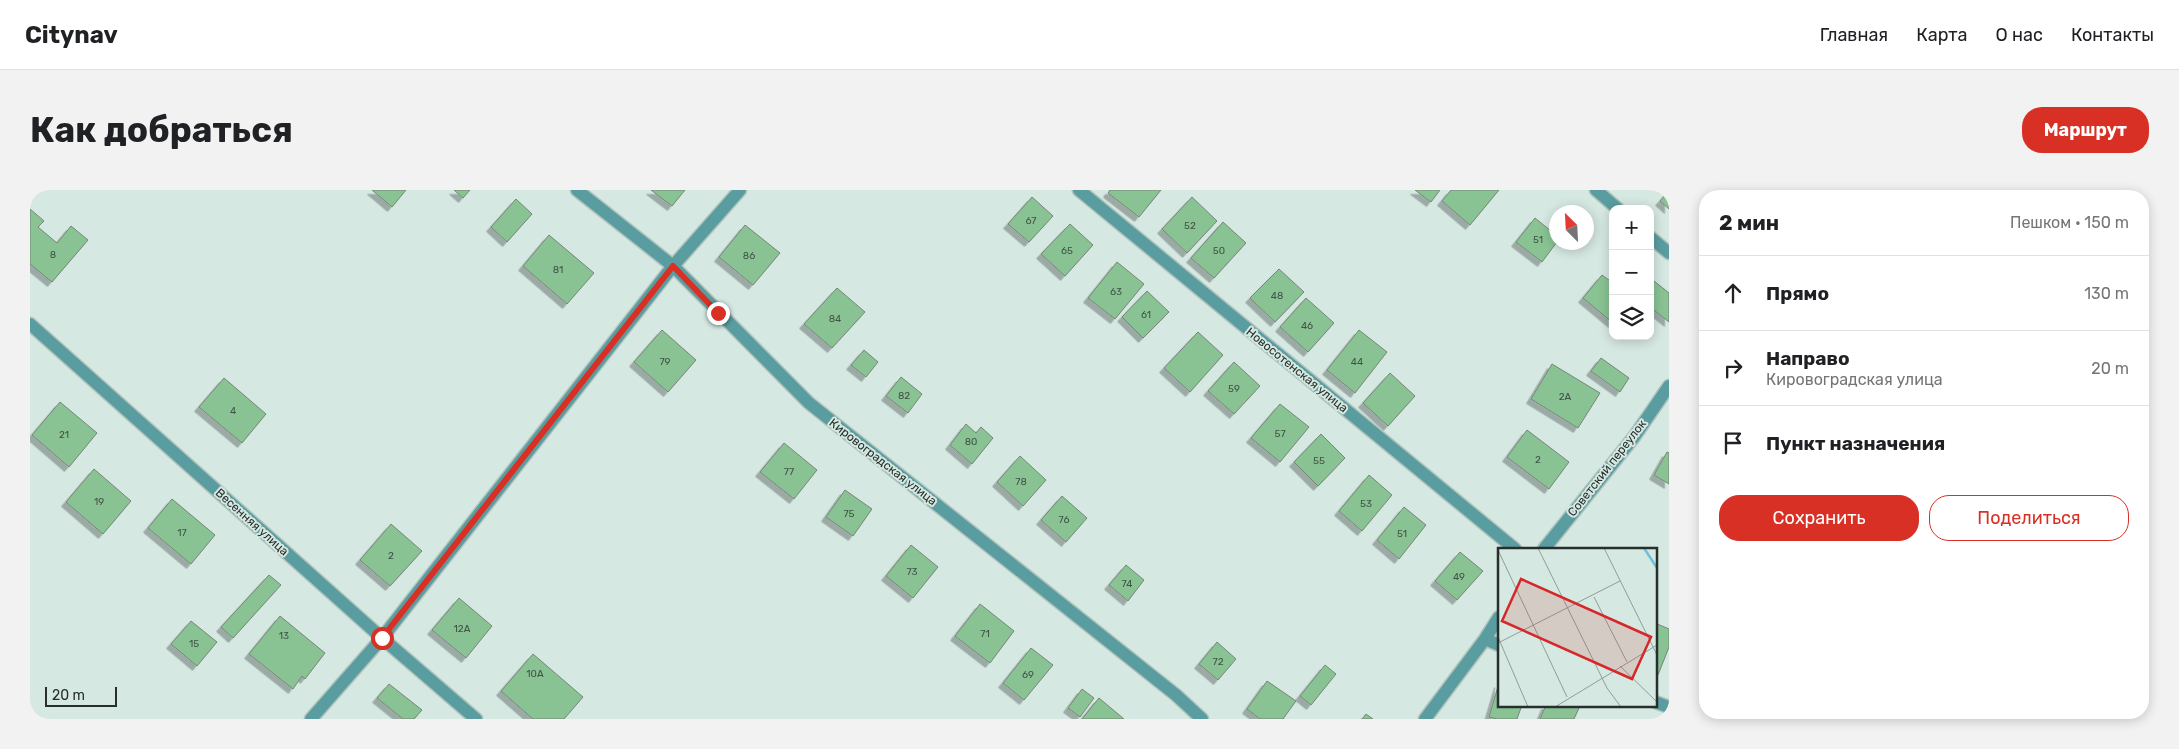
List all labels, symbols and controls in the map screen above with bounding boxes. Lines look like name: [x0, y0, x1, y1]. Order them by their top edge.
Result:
text: Citynav: [25, 21, 118, 49]
text: Главная: [1820, 24, 1888, 46]
text: Карта: [1916, 24, 1968, 46]
text: О нас: [1996, 24, 2043, 46]
text: Контакты: [2071, 24, 2154, 46]
button: Маршрут: [2022, 107, 2149, 153]
text: Как добраться: [30, 109, 293, 151]
north arrow: [1549, 205, 1594, 250]
map controls: [1609, 205, 1654, 340]
button: +: [1609, 205, 1654, 250]
text: 2 мин: [1719, 210, 1779, 235]
text: Пешком · 150 m: [2010, 213, 2129, 232]
house number: 67: [1026, 215, 1036, 227]
house number: 52: [1184, 220, 1196, 232]
house number: 51: [1533, 234, 1543, 246]
house number: 65: [1061, 245, 1073, 257]
house number: 50: [1213, 245, 1225, 257]
house number: 8: [50, 249, 56, 261]
house number: 86: [743, 250, 755, 262]
button: −: [1609, 250, 1654, 295]
house number: 81: [553, 264, 563, 276]
icon: ahead: [1719, 279, 1747, 307]
text: Прямо: [1766, 282, 1829, 305]
text: 130 m: [2084, 284, 2129, 303]
house number: 63: [1110, 286, 1122, 298]
house number: 48: [1271, 290, 1283, 302]
button: layers: [1609, 295, 1654, 340]
route end: [707, 302, 730, 325]
house number: 61: [1141, 309, 1151, 321]
house number: 84: [829, 313, 841, 325]
house number: 46: [1301, 320, 1313, 332]
street label: Новосотенская улица: [1243, 325, 1351, 415]
text: Направо: [1766, 347, 1850, 370]
icon: right: [1719, 354, 1747, 382]
house number: 79: [659, 356, 671, 368]
house number: 44: [1351, 356, 1363, 368]
text: 20 m: [2091, 359, 2129, 378]
text: Кировоградская улица: [1766, 370, 1943, 389]
house number: 59: [1228, 383, 1240, 395]
house number: 82: [898, 390, 910, 402]
house number: 2А: [1559, 391, 1572, 403]
house number: 4: [230, 405, 236, 417]
street label: Кировоградская улица: [826, 416, 940, 508]
street label: Советский переулок: [1565, 416, 1650, 519]
house number: 57: [1274, 428, 1286, 440]
house number: 21: [59, 429, 69, 441]
icon: arrive: [1719, 429, 1747, 457]
text: Пункт назначения: [1766, 432, 1945, 455]
house number: 80: [965, 436, 977, 448]
house number: 2: [1535, 454, 1541, 466]
house number: 55: [1313, 455, 1325, 467]
house number: 77: [784, 466, 794, 478]
house number: 78: [1015, 476, 1027, 488]
street label: Весенняя улица: [213, 486, 291, 558]
button: Сохранить: [1719, 495, 1919, 541]
button: Поделиться: [1929, 495, 2129, 541]
house number: 19: [94, 496, 104, 508]
house number: 53: [1360, 498, 1372, 510]
house number: 75: [843, 508, 855, 520]
house number: 76: [1059, 514, 1069, 526]
house number: 17: [177, 527, 187, 539]
house number: 51: [1397, 528, 1407, 540]
inset map: [1498, 548, 1656, 706]
house number: 2: [388, 550, 394, 562]
house number: 73: [906, 566, 918, 578]
house number: 49: [1453, 571, 1465, 583]
house number: 74: [1122, 578, 1133, 590]
house number: 12А: [454, 623, 471, 635]
route start: [371, 627, 394, 650]
house number: 71: [980, 628, 990, 640]
house number: 13: [279, 630, 289, 642]
house number: 15: [189, 638, 199, 650]
house number: 72: [1213, 656, 1224, 668]
house number: 10А: [526, 668, 544, 680]
house number: 69: [1022, 669, 1034, 681]
scale bar: [45, 684, 118, 707]
text: 20 m: [52, 687, 85, 704]

